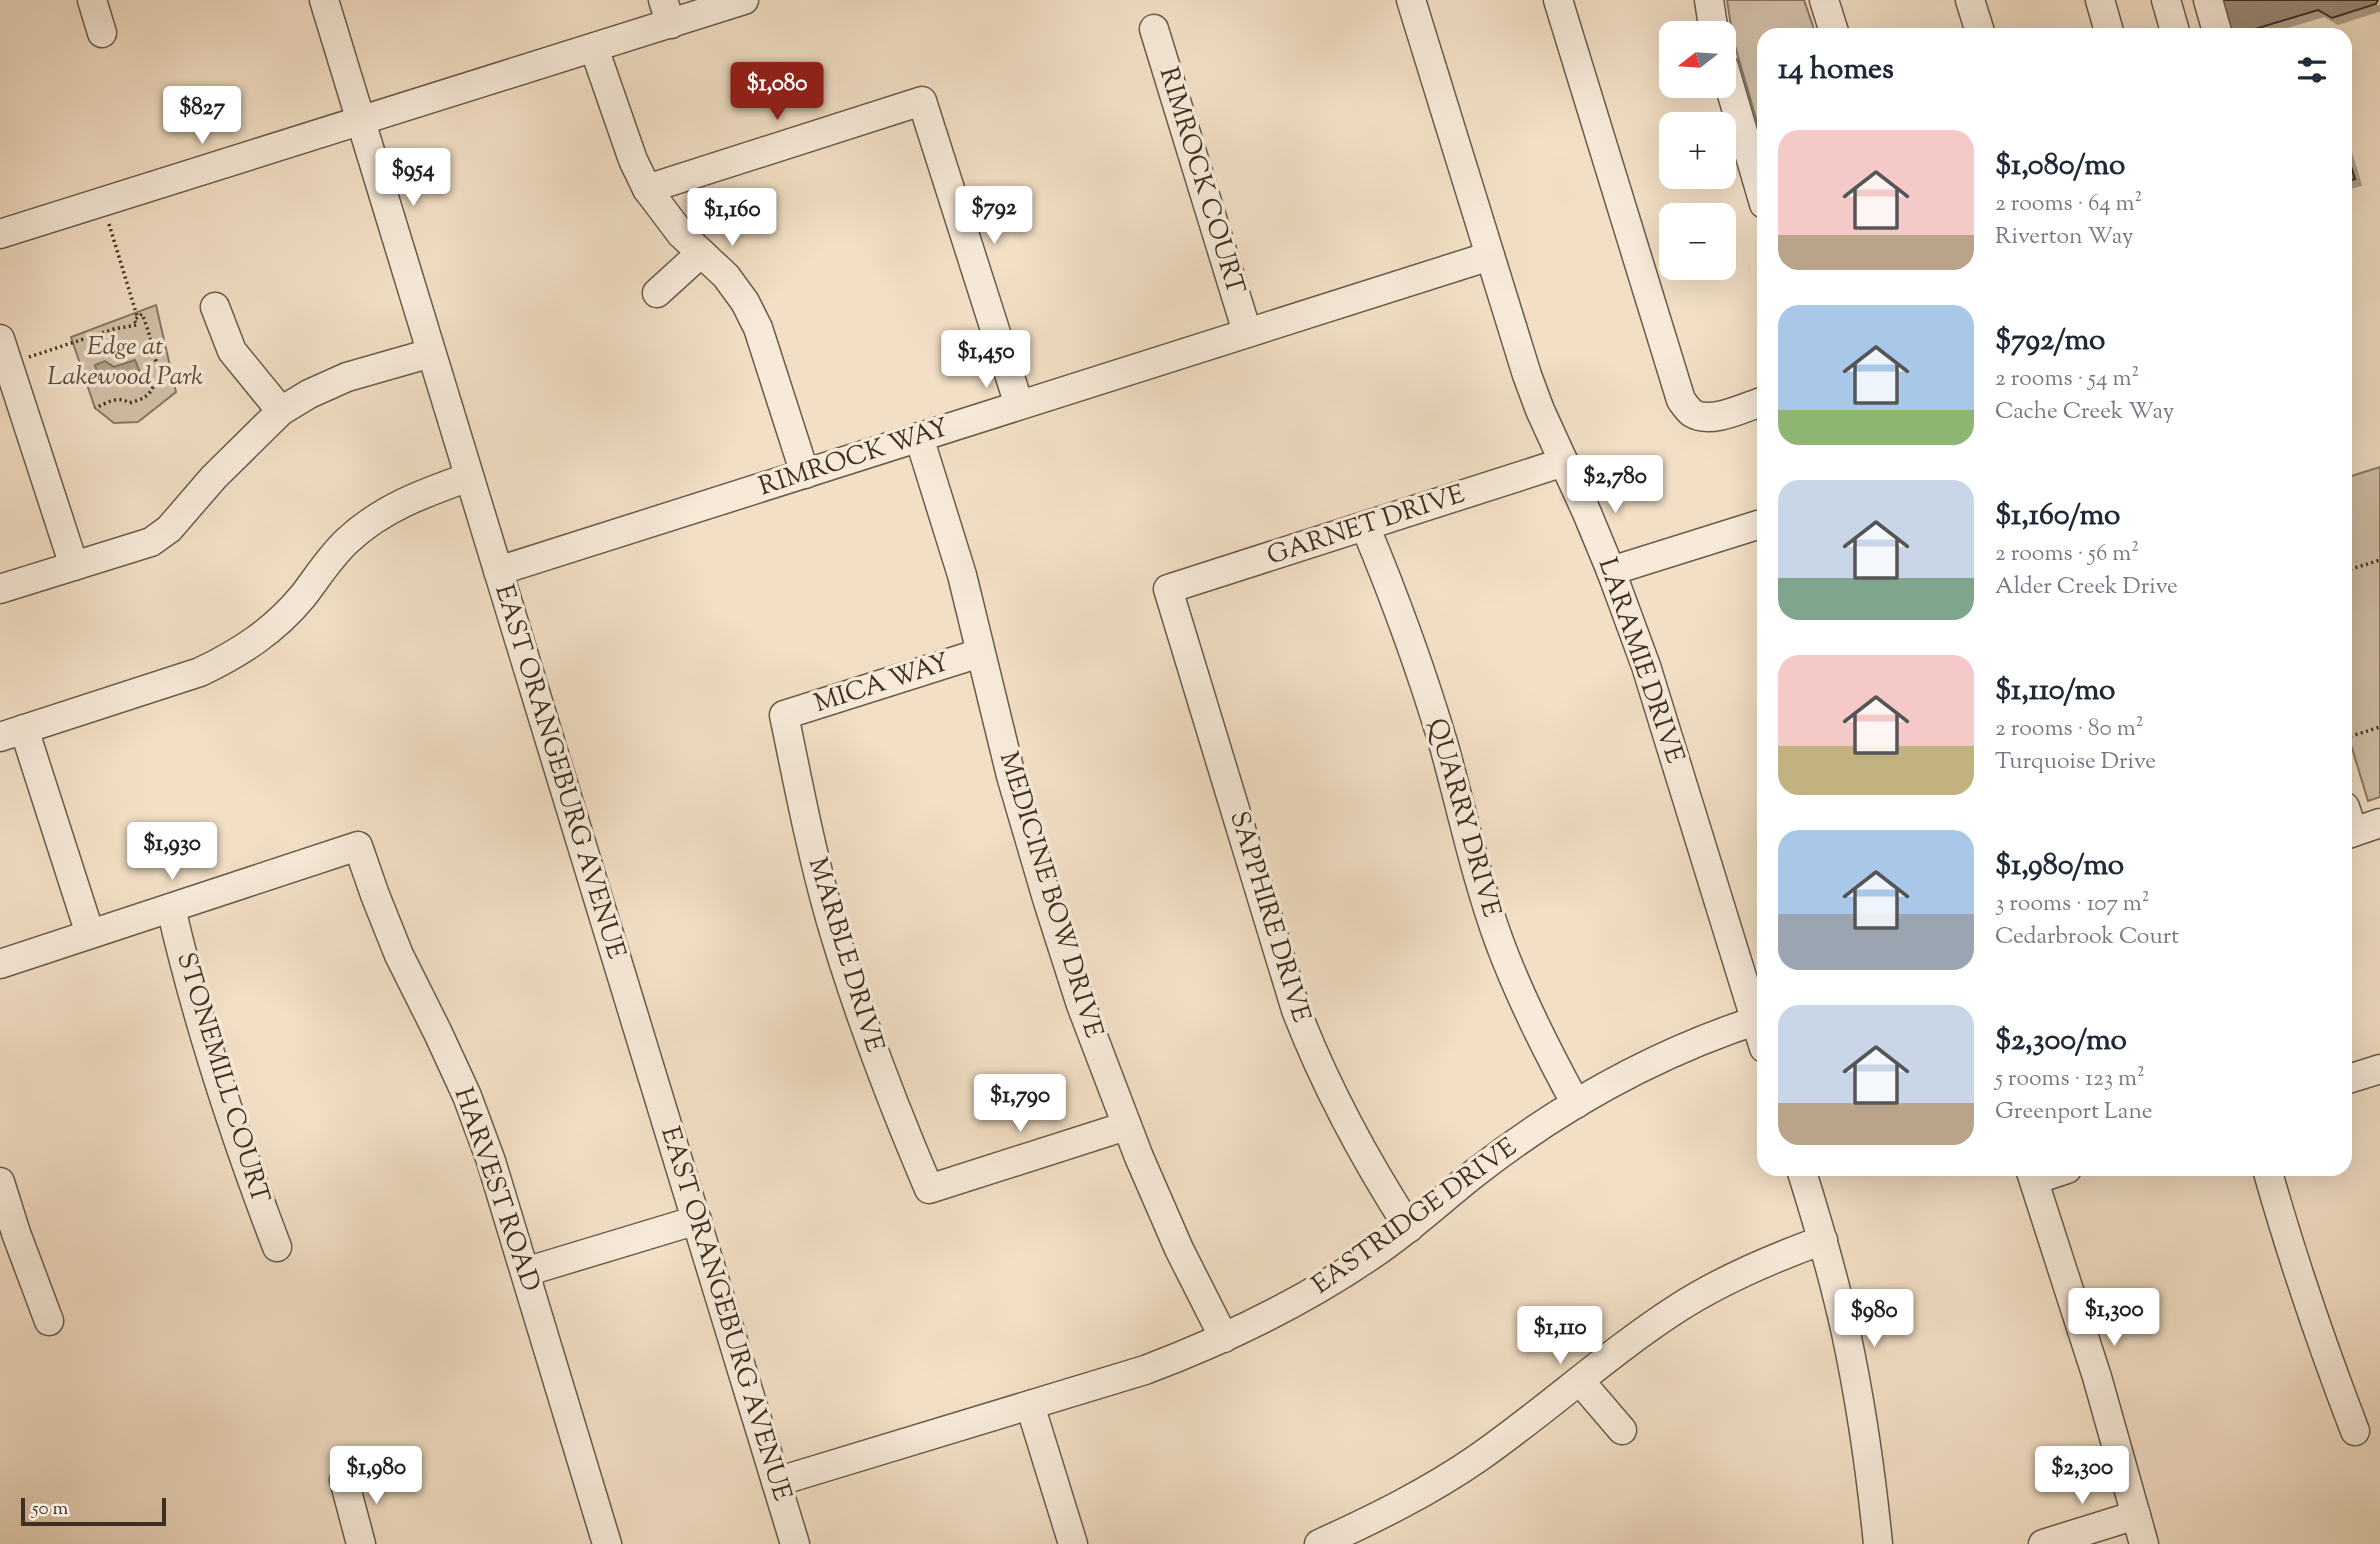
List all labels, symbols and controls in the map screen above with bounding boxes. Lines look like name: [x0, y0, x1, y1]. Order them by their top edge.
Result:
north arrow: [1659, 21, 1736, 98]
map controls: [1659, 21, 1736, 280]
text: 14 homes: [1778, 49, 1894, 92]
icon: filters: [2293, 51, 2331, 89]
pin: $1,080: [720, 62, 834, 122]
street label: RIMROCK COURT: [1149, 63, 1253, 299]
text: $1,080: [747, 68, 808, 101]
pin: $827: [161, 86, 243, 146]
text: $827: [179, 92, 225, 125]
button: +: [1659, 112, 1736, 189]
text: $1,080/mo: [1995, 145, 2125, 188]
pin: $954: [372, 148, 454, 208]
text: $954: [391, 154, 435, 187]
icon: home: [1834, 158, 1918, 242]
pin: $792: [953, 187, 1035, 246]
pin: $1,160: [675, 188, 789, 248]
text: 2 rooms · 64 m²: [1995, 188, 2142, 221]
text: $792: [971, 192, 1017, 225]
text: $1,160: [703, 194, 761, 227]
button: −: [1659, 203, 1736, 280]
text: Riverton Way: [1995, 221, 2134, 254]
text: $792/mo: [1995, 320, 2105, 363]
park label: Edge at Lakewood Park: [47, 329, 203, 396]
pin: $1,450: [929, 330, 1043, 390]
icon: home: [1834, 333, 1918, 417]
text: $1,450: [957, 336, 1015, 369]
text: 2 rooms · 54 m²: [1995, 363, 2139, 396]
text: Cache Creek Way: [1995, 396, 2174, 429]
street label: RIMROCK WAY: [754, 410, 954, 506]
pin: $2,780: [1558, 456, 1672, 515]
text: $2,780: [1583, 461, 1647, 494]
street label: GARNET DRIVE: [1262, 477, 1470, 575]
text: $1,160/mo: [1995, 495, 2120, 538]
icon: home: [1834, 508, 1918, 592]
text: 2 rooms · 56 m²: [1995, 538, 2139, 571]
street label: LARAMIE DRIVE: [1588, 553, 1693, 769]
text: Alder Creek Drive: [1995, 571, 2178, 604]
street label: EAST ORANGEBURG AVENUE: [484, 580, 634, 964]
street label: MICA WAY: [810, 645, 954, 723]
text: $1,110/mo: [1995, 670, 2115, 713]
icon: home: [1834, 683, 1918, 767]
text: 2 rooms · 80 m²: [1995, 713, 2143, 746]
street label: QUARRY DRIVE: [1417, 714, 1509, 922]
text: Turquoise Drive: [1995, 746, 2156, 779]
street label: MEDICINE BOW DRIVE: [989, 748, 1111, 1043]
street label: SAPPHIRE DRIVE: [1219, 807, 1319, 1027]
pin: $1,930: [115, 822, 229, 882]
text: $1,930: [143, 828, 201, 861]
text: $1,980/mo: [1995, 845, 2124, 888]
street label: MARBLE DRIVE: [798, 853, 892, 1057]
icon: home: [1834, 858, 1918, 942]
text: 3 rooms · 107 m²: [1995, 888, 2150, 921]
text: Cedarbrook Court: [1995, 921, 2179, 954]
street label: STONEMILL COURT: [166, 948, 278, 1208]
text: $2,300/mo: [1995, 1020, 2127, 1063]
icon: home: [1834, 1033, 1918, 1117]
text: 5 rooms · 123 m²: [1995, 1063, 2145, 1096]
pin: $1,790: [963, 1074, 1077, 1134]
text: $1,790: [990, 1080, 1050, 1113]
street label: HARVEST ROAD: [444, 1083, 548, 1297]
text: Greenport Lane: [1995, 1096, 2153, 1129]
street label: EAST ORANGEBURG AVENUE: [650, 1122, 800, 1506]
street label: EASTRIDGE DRIVE: [1305, 1130, 1525, 1304]
pin: $1,300: [2057, 1288, 2171, 1348]
pin: $980: [1833, 1290, 1915, 1349]
text: $1,300: [2084, 1294, 2144, 1327]
text: $980: [1850, 1295, 1898, 1328]
pin: $1,110: [1503, 1306, 1617, 1366]
text: $1,110: [1533, 1312, 1587, 1345]
pin: $1,980: [319, 1446, 433, 1506]
pin: $2,300: [2025, 1446, 2139, 1506]
text: $1,980: [346, 1452, 406, 1485]
text: $2,300: [2051, 1452, 2113, 1485]
scale bar: [21, 1495, 166, 1527]
text: 50 m: [32, 1496, 68, 1523]

